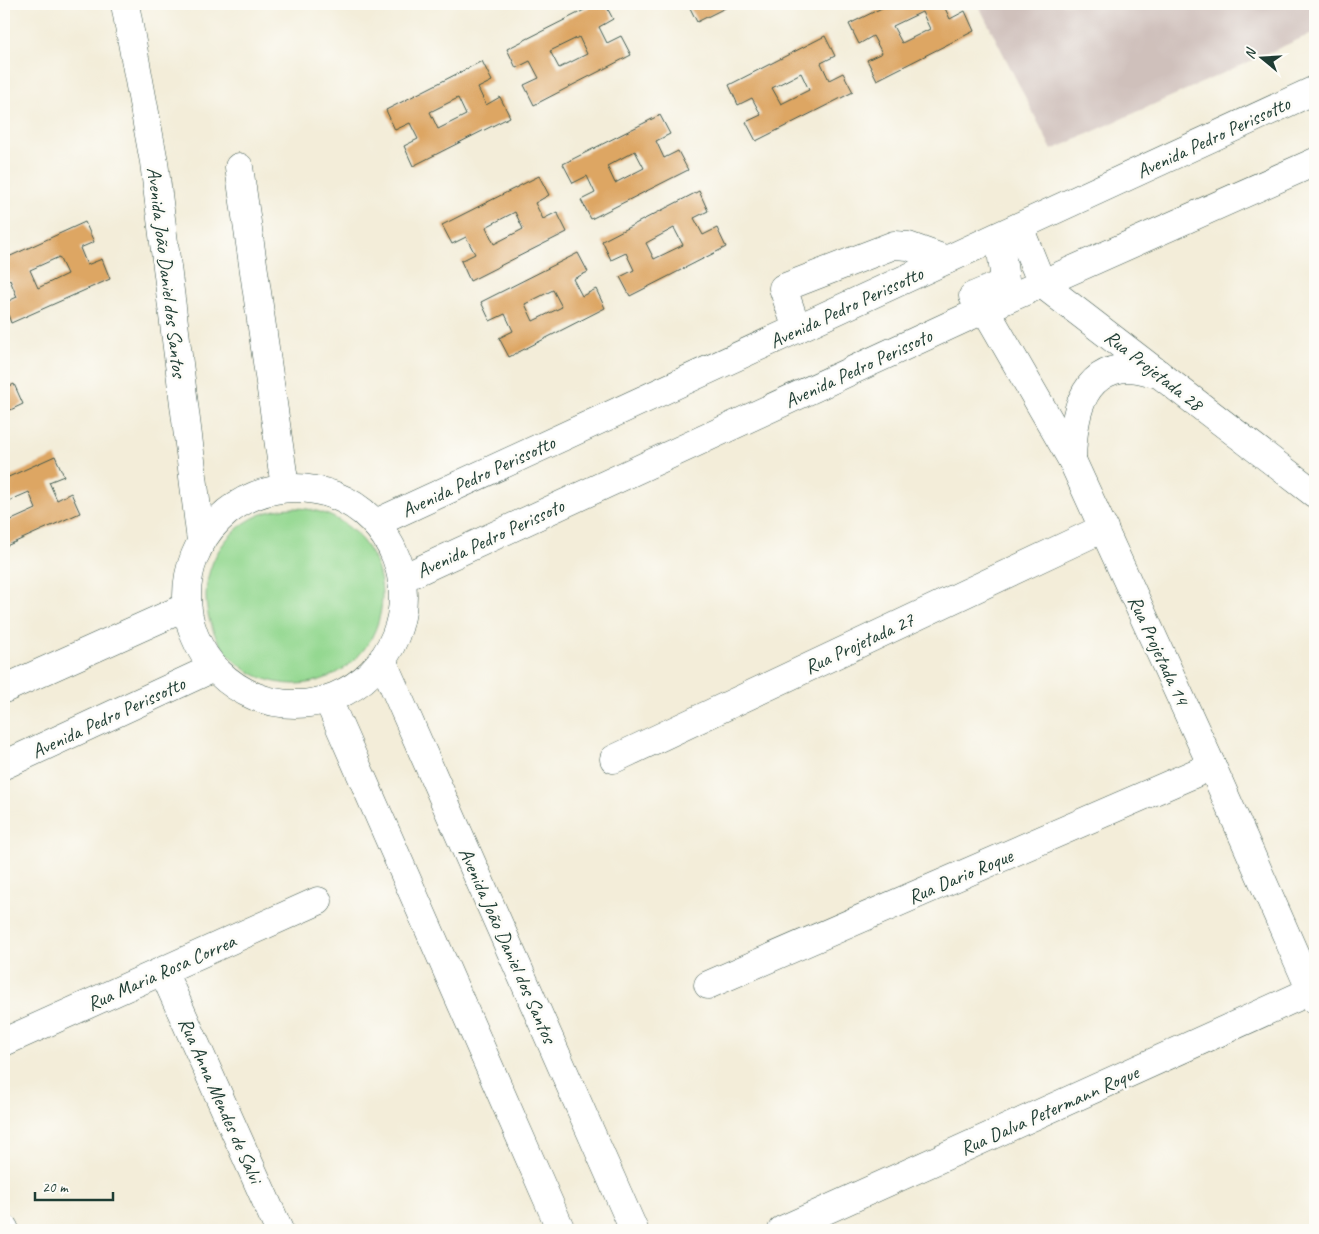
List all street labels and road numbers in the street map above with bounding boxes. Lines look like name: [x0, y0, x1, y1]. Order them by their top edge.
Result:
street label: Avenida Pedro Perissotto: [1132, 91, 1295, 184]
street label: Avenida João Daniel dos Santos: [141, 166, 192, 381]
street label: Avenida Pedro Perissotto: [765, 261, 928, 354]
street label: Avenida Pedro Perissoto: [780, 323, 937, 414]
street label: Rua Projetada 28: [1100, 324, 1209, 418]
street label: Avenida Pedro Perissotto: [397, 430, 560, 523]
street label: Avenida Pedro Perissoto: [412, 493, 569, 584]
street label: Rua Projetada 14: [1122, 592, 1196, 711]
street label: Rua Projetada 27: [801, 607, 919, 680]
street label: Avenida Pedro Perissotto: [27, 671, 190, 764]
street label: Rua Dario Roque: [904, 843, 1018, 910]
street label: Avenida João Daniel dos Santos: [453, 844, 563, 1049]
street label: Rua Maria Rosa Correa: [83, 928, 241, 1016]
street label: Rua Anna Mendes de Salvi: [173, 1014, 269, 1189]
street label: Rua Dalva Petermann Roque: [956, 1059, 1144, 1161]

